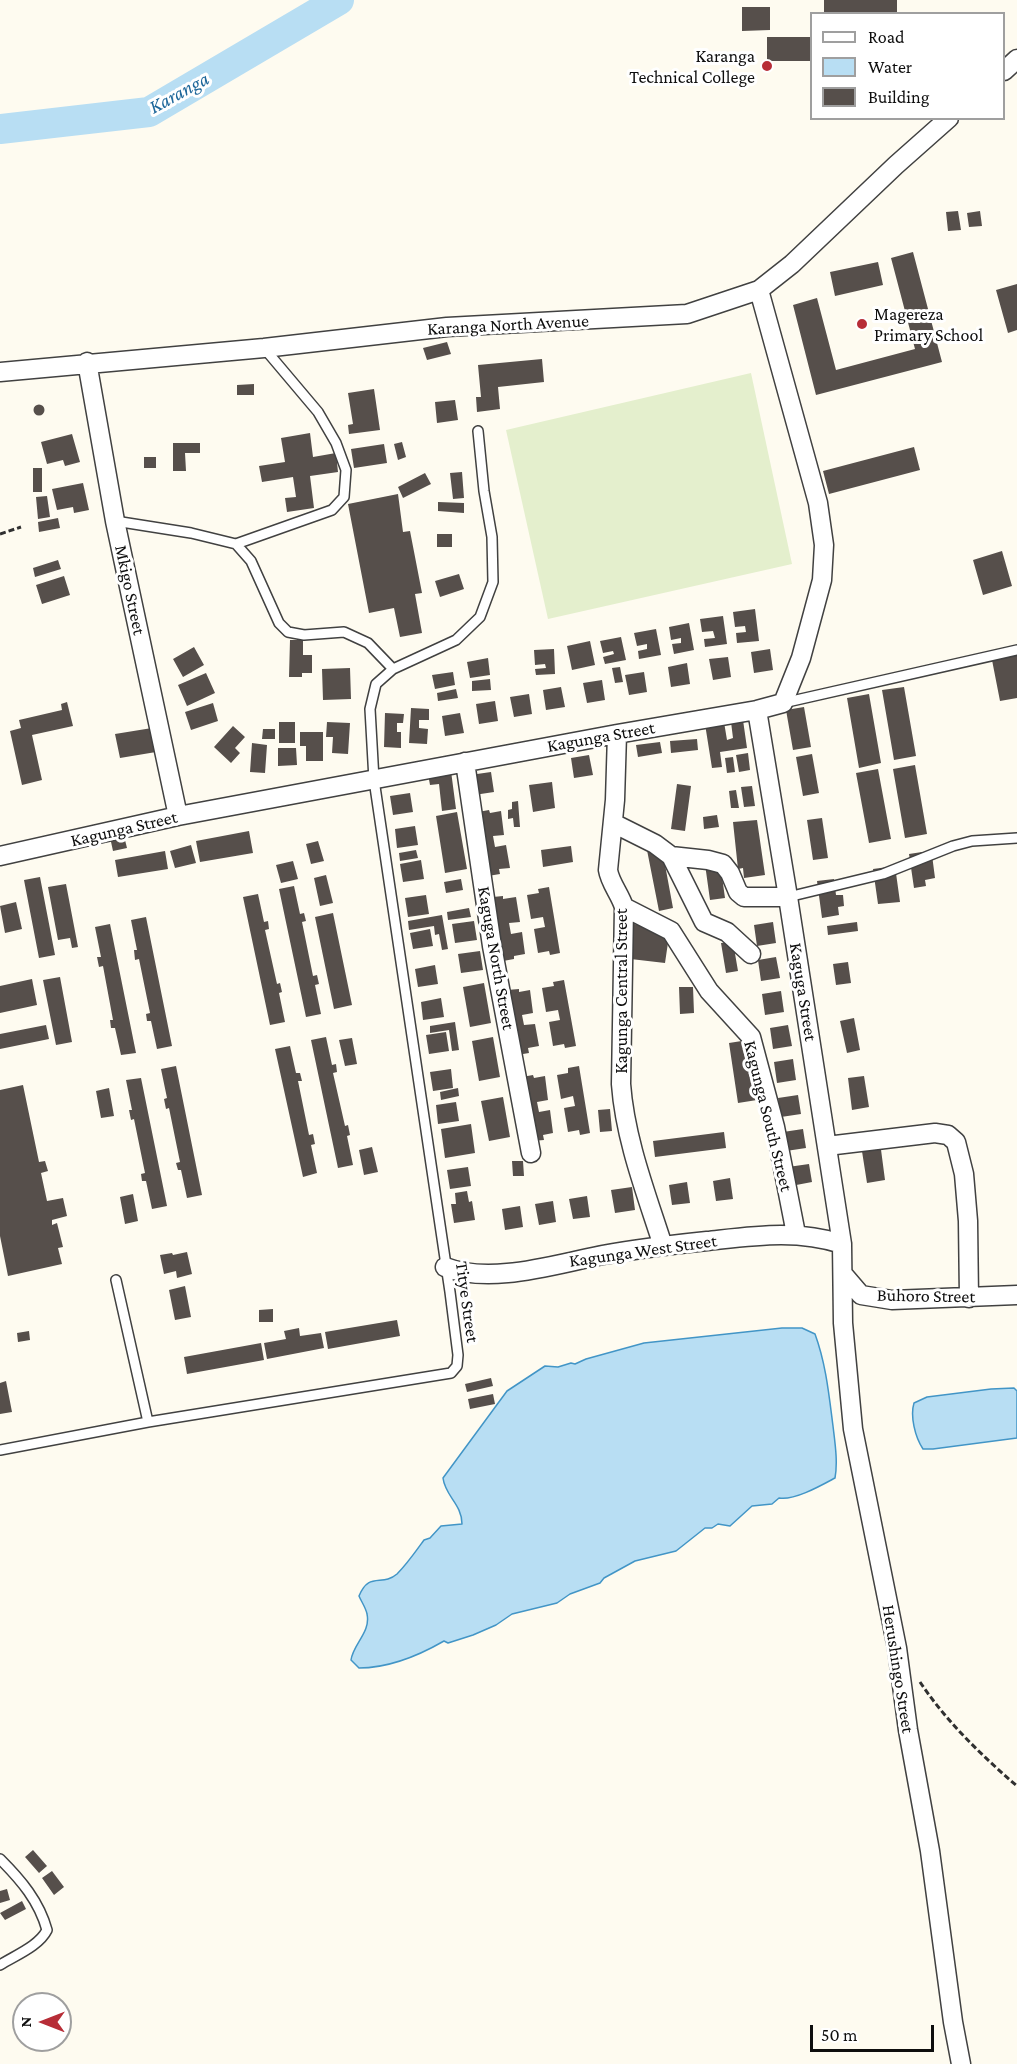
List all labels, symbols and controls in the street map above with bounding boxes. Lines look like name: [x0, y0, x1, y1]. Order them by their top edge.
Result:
legend: [810, 12, 1005, 120]
text: Road: [868, 27, 905, 47]
place label: Karanga Technical College: [629, 45, 755, 88]
text: Water: [868, 57, 912, 77]
marker: Karanga Technical College: [760, 59, 774, 73]
water label: Karanga: [145, 67, 213, 119]
text: Building: [868, 87, 929, 107]
place label: Magereza Primary School: [874, 303, 983, 346]
street label: Karanga North Avenue: [427, 310, 589, 340]
marker: Magereza Primary School: [855, 317, 869, 331]
street label: Mkigo Street: [110, 543, 150, 637]
street label: Kagunga Street: [546, 717, 656, 757]
street label: Kagunga Street: [69, 806, 179, 852]
street label: Kaguga North Street: [473, 885, 519, 1031]
street label: Kagunga Central Street: [610, 908, 632, 1074]
street label: Kaguga Street: [785, 941, 821, 1043]
street label: Kagunga South Street: [739, 1038, 797, 1194]
street label: Kagunga West Street: [568, 1230, 718, 1272]
street label: Titye Street: [451, 1260, 483, 1344]
street label: Buhoro Street: [877, 1284, 975, 1308]
street label: Herushingo Street: [877, 1603, 919, 1735]
north arrow: [12, 1992, 72, 2052]
scale bar: [813, 2013, 938, 2051]
text: N: [17, 2017, 34, 2027]
text: 50 m: [821, 2025, 858, 2045]

